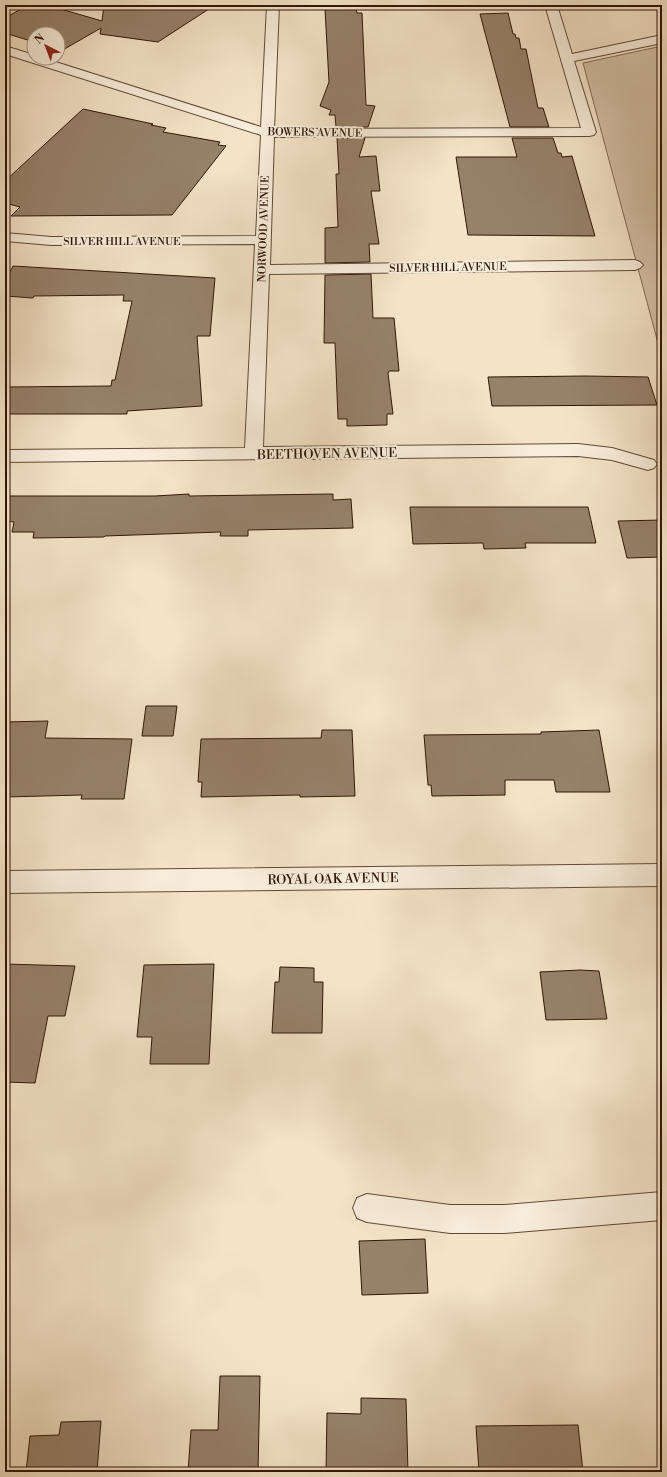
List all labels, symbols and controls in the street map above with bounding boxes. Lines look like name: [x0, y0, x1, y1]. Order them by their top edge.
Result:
north arrow: [26, 26, 66, 66]
text: N: [32, 31, 48, 47]
street label: BOWERS AVENUE: [266, 125, 363, 141]
street label: NORWOOD AVENUE: [255, 175, 273, 283]
street label: SILVER HILL AVENUE: [63, 235, 181, 249]
street label: SILVER HILL AVENUE: [389, 260, 507, 276]
street label: BEETHOVEN AVENUE: [256, 445, 397, 463]
street label: ROYAL OAK AVENUE: [267, 870, 399, 888]

